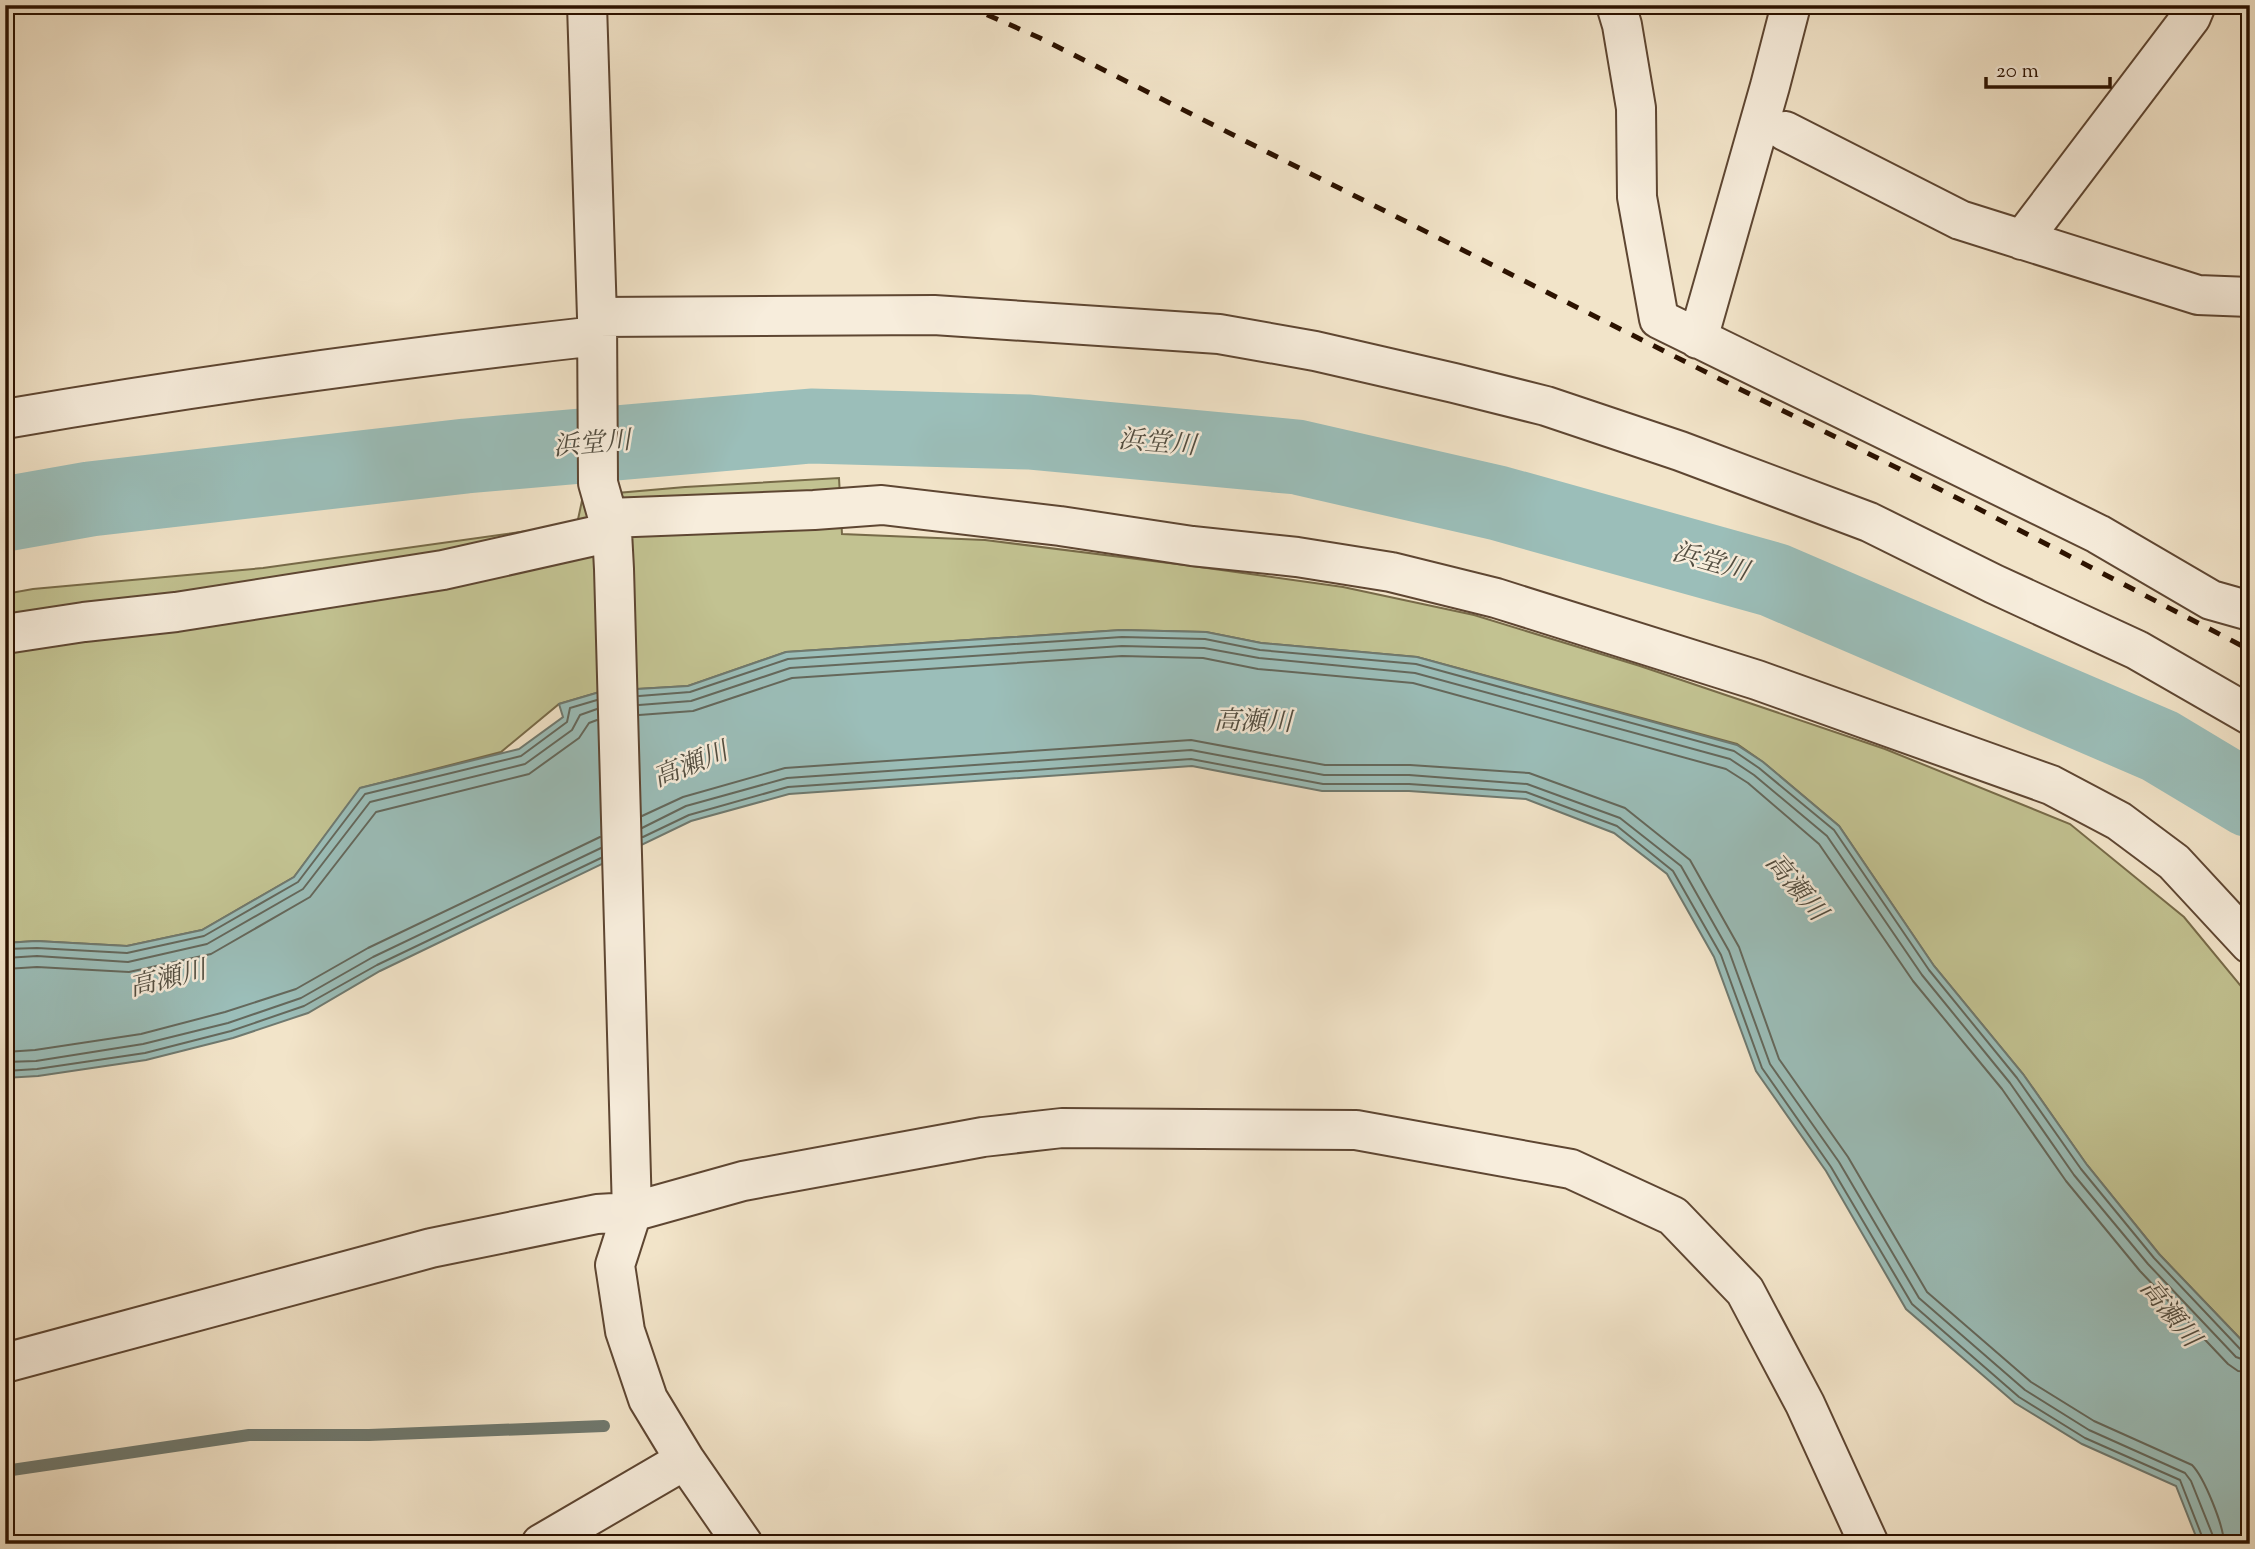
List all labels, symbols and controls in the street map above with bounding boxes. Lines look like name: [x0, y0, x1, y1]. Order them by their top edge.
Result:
scale bar: [1986, 46, 2110, 90]
text: 20 m: [1996, 57, 2039, 87]
water label: 浜堂川: [1117, 422, 1200, 466]
water label: 浜堂川: [552, 423, 635, 467]
water label: 浜堂川: [1667, 534, 1755, 592]
water label: 高瀬川: [1214, 704, 1295, 742]
water label: 高瀬川: [648, 733, 737, 798]
water label: 高瀬川: [1756, 846, 1836, 932]
water label: 高瀬川: [126, 952, 213, 1007]
water label: 高瀬川: [2130, 1272, 2210, 1358]

